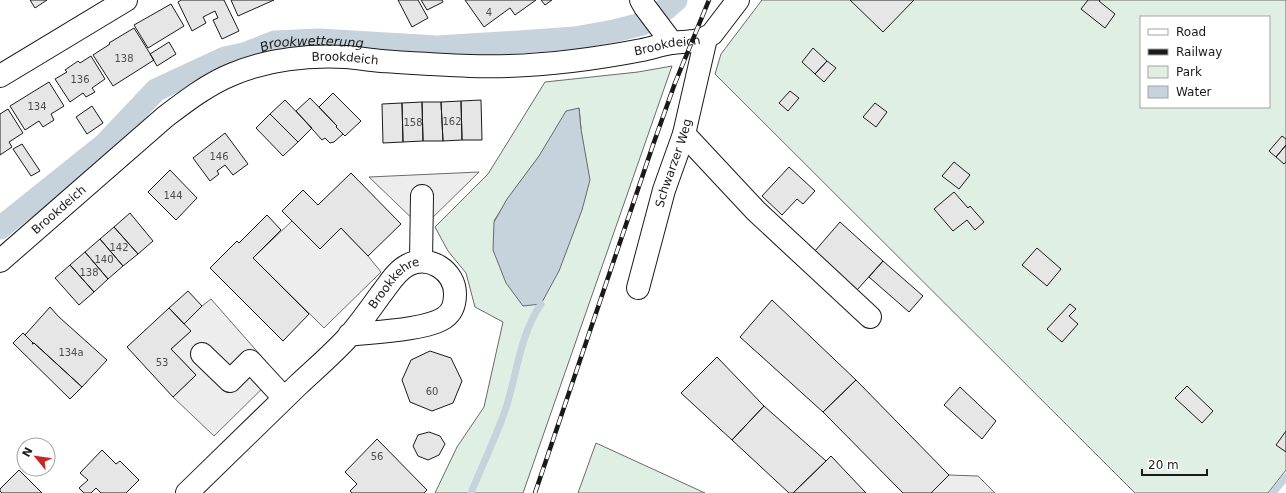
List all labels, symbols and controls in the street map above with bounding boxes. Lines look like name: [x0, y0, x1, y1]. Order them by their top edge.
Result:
house number: 4: [486, 7, 492, 18]
legend: [1140, 16, 1270, 108]
text: Road: [1176, 25, 1206, 39]
water label: Brookwetterung: [258, 32, 364, 55]
street label: Brookdeich: [633, 33, 702, 58]
text: Railway: [1176, 45, 1222, 59]
street label: Brookdeich: [311, 50, 379, 68]
house number: 138: [114, 53, 134, 64]
text: Park: [1176, 65, 1202, 79]
house number: 136: [70, 74, 90, 85]
text: Water: [1176, 85, 1212, 99]
house number: 134: [27, 101, 47, 112]
house number: 162: [442, 116, 462, 127]
house number: 158: [403, 117, 423, 128]
street label: Schwarzer Weg: [653, 117, 694, 209]
house number: 146: [209, 151, 229, 162]
street label: Brookdeich: [29, 182, 89, 237]
house number: 144: [163, 190, 183, 201]
house number: 142: [109, 242, 129, 253]
house number: 140: [94, 254, 114, 265]
street label: Brookkehre: [366, 255, 421, 312]
house number: 138: [79, 267, 99, 278]
house number: 134a: [58, 347, 84, 358]
house number: 53: [156, 357, 168, 368]
house number: 60: [426, 386, 438, 397]
north arrow: [16, 437, 56, 477]
text: N: [20, 445, 36, 460]
house number: 56: [371, 451, 383, 462]
scale bar: [1142, 451, 1207, 477]
text: 20 m: [1148, 458, 1179, 472]

